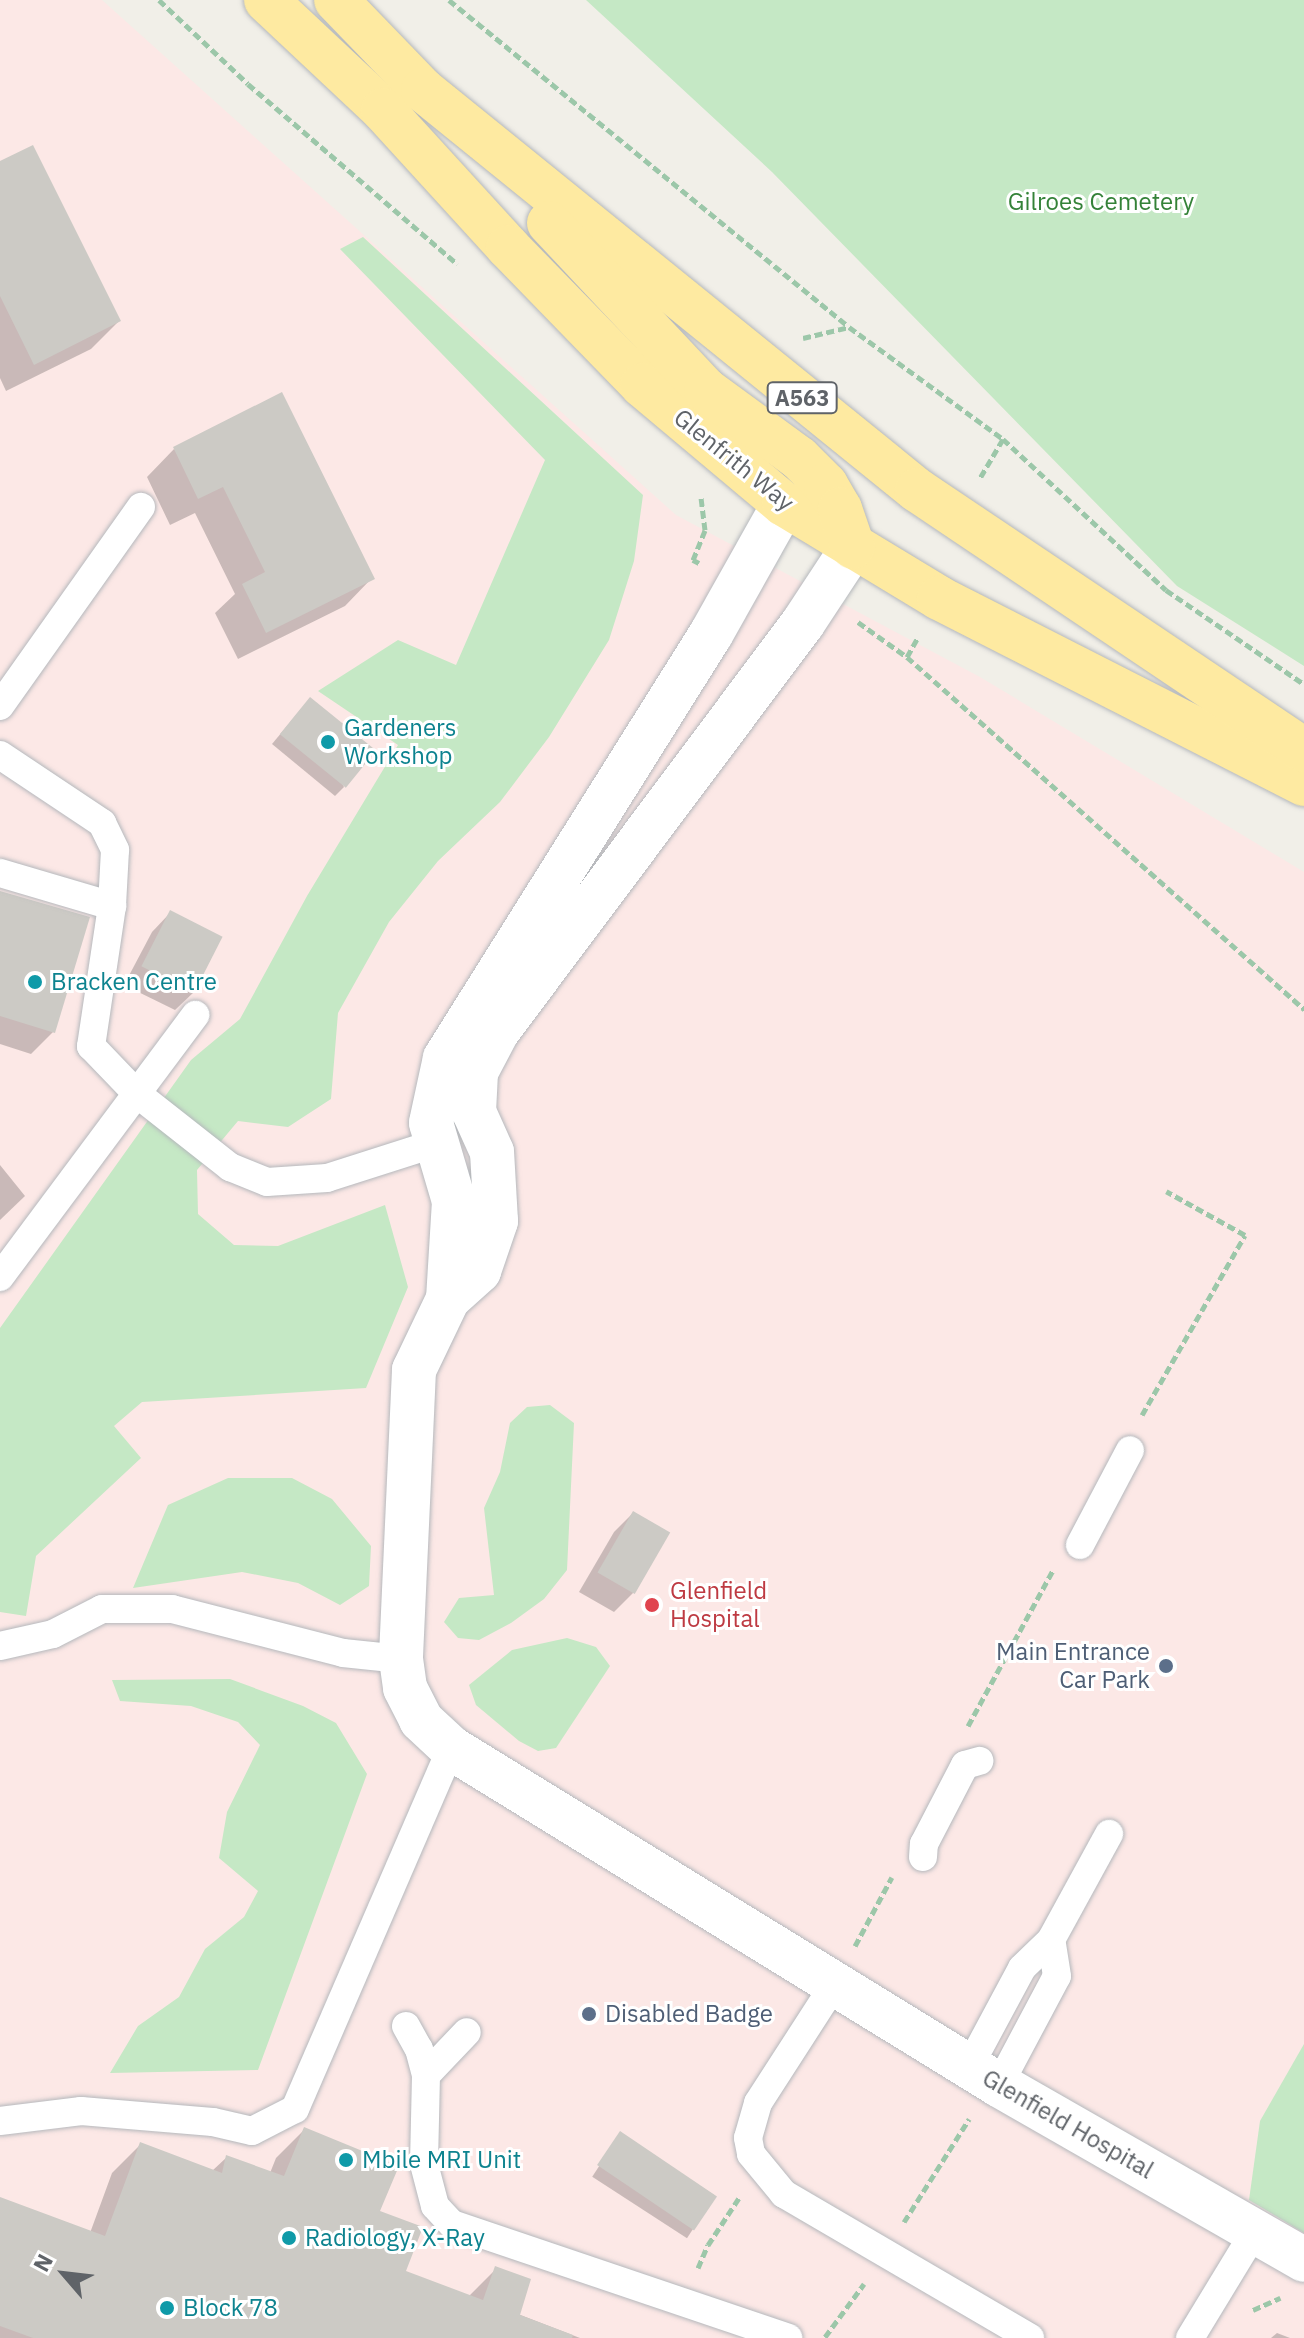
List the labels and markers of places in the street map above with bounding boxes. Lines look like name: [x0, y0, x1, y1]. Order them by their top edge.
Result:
place label: Gardeners Workshop: [344, 714, 457, 770]
marker: Gardeners Workshop: [319, 733, 337, 751]
place label: Bracken Centre: [51, 968, 217, 996]
marker: Bracken Centre: [26, 973, 44, 991]
place label: Glenfield Hospital: [670, 1577, 767, 1633]
marker: Glenfield Hospital: [641, 1594, 663, 1616]
place label: Main Entrance Car Park: [996, 1638, 1150, 1694]
marker: Main Entrance Car Park: [1157, 1657, 1175, 1675]
place label: Disabled Badge: [605, 2000, 773, 2028]
marker: Disabled Badge: [580, 2005, 598, 2023]
place label: Mbile MRI Unit: [362, 2146, 521, 2174]
marker: Mbile MRI Unit: [337, 2151, 355, 2169]
place label: Radiology, X-Ray: [305, 2224, 485, 2252]
marker: Radiology, X-Ray: [280, 2229, 298, 2247]
place label: Block 78: [183, 2294, 278, 2322]
marker: Block 78: [158, 2299, 176, 2317]

